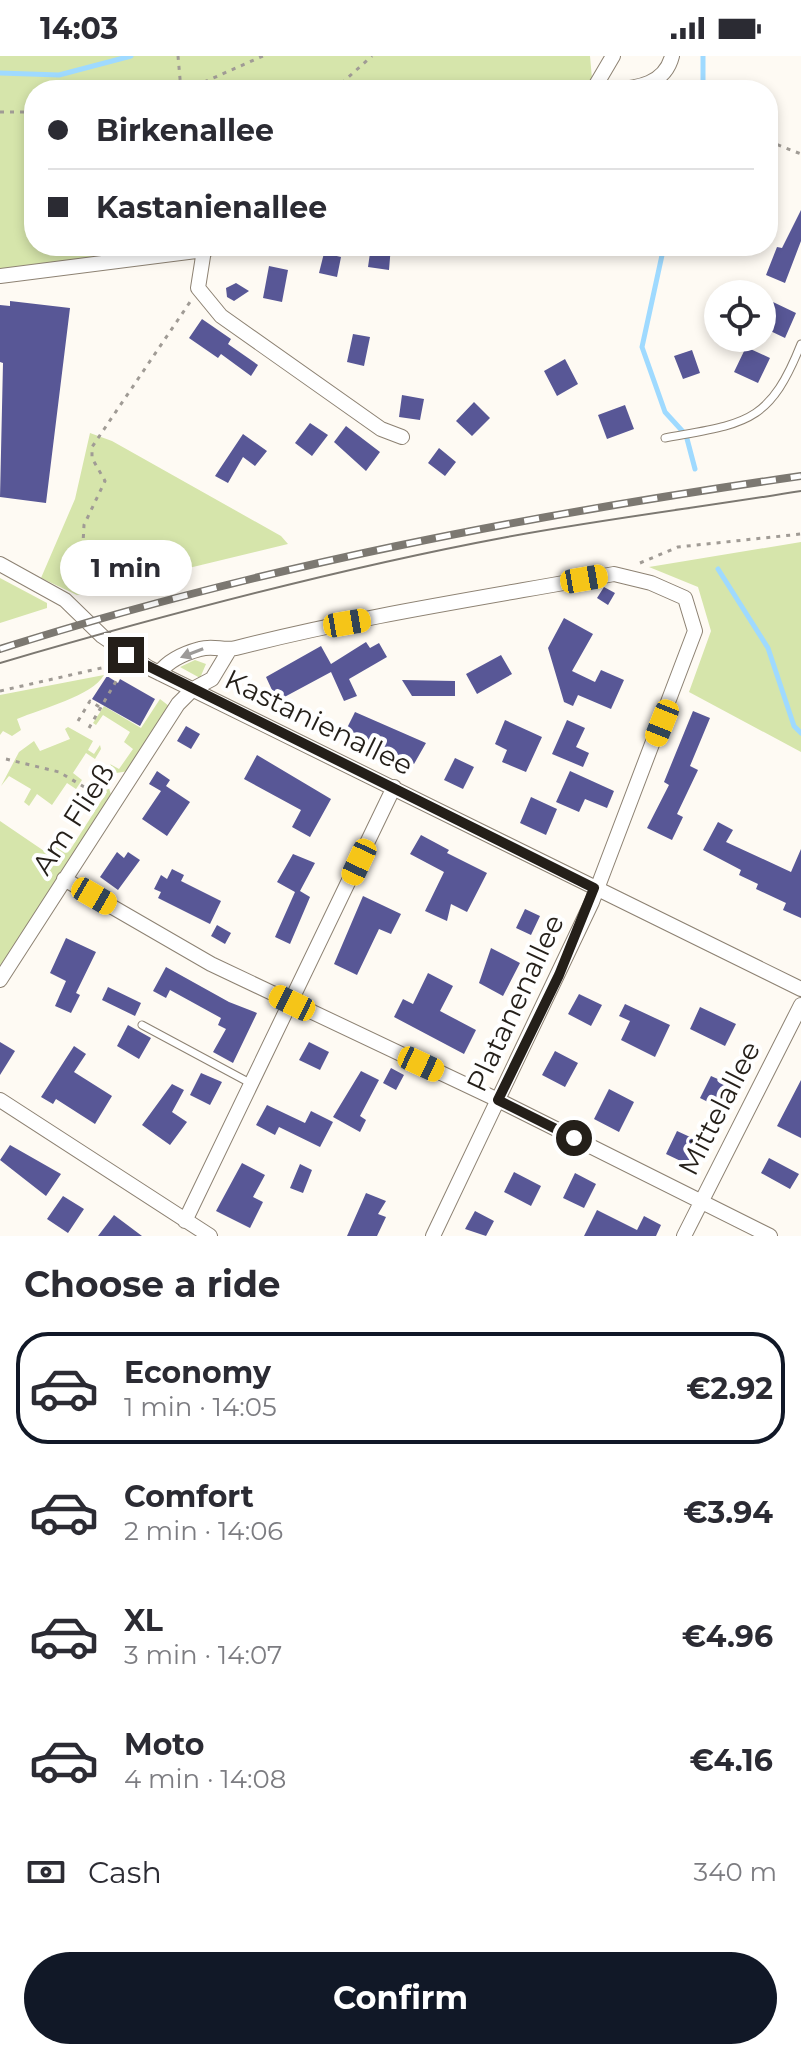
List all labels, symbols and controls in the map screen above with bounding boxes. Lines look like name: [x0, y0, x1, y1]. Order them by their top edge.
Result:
text: 14:03: [40, 10, 118, 47]
text: Birkenallee: [96, 112, 274, 149]
text: Kastanienallee: [96, 189, 327, 226]
map controls: [704, 280, 776, 352]
button: locate: [704, 280, 776, 352]
callout: 1 min: [60, 539, 192, 595]
text: 1 min: [91, 552, 161, 584]
car: [558, 563, 610, 595]
car: [321, 607, 373, 639]
route end: [108, 637, 144, 673]
one-way arrow: [180, 647, 204, 660]
street label: Kastanienallee: [220, 662, 418, 782]
car: [642, 696, 682, 750]
street label: Am Fließ: [25, 757, 121, 881]
car: [338, 835, 380, 889]
car: [67, 874, 121, 918]
street label: Platanenallee: [459, 909, 571, 1097]
car: [265, 982, 319, 1024]
street label: Mittelallee: [671, 1035, 767, 1181]
car: [394, 1043, 448, 1085]
route start: [556, 1120, 592, 1156]
text: Choose a ride: [24, 1262, 281, 1306]
icon: car: [28, 1352, 100, 1424]
text: Economy: [124, 1354, 271, 1391]
text: €2.92: [686, 1370, 773, 1407]
text: 1 min · 14:05: [124, 1391, 277, 1423]
icon: car: [28, 1476, 100, 1548]
text: Comfort: [124, 1478, 254, 1515]
text: €3.94: [683, 1494, 773, 1531]
text: 2 min · 14:06: [124, 1515, 283, 1547]
icon: car: [28, 1600, 100, 1672]
text: XL: [124, 1602, 163, 1639]
text: €4.96: [682, 1618, 773, 1655]
text: 3 min · 14:07: [124, 1639, 282, 1671]
icon: car: [28, 1724, 100, 1796]
text: Moto: [124, 1726, 205, 1763]
text: €4.16: [690, 1742, 773, 1779]
text: 4 min · 14:08: [124, 1763, 286, 1795]
icon: cash: [24, 1850, 68, 1894]
text: Cash: [88, 1854, 162, 1891]
text: 340 m: [694, 1856, 777, 1888]
button: Confirm: [24, 1952, 777, 2044]

